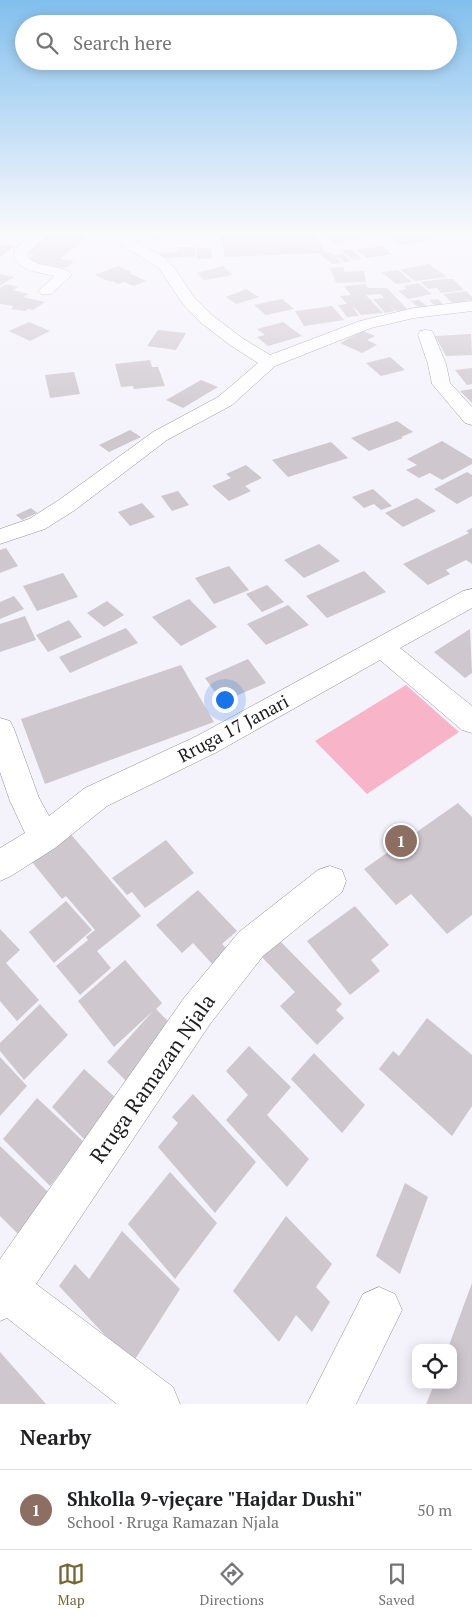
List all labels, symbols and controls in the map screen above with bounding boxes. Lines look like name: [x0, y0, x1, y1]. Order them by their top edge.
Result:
search box: [15, 15, 457, 70]
icon: search: [33, 29, 61, 57]
text: Search here: [73, 30, 172, 55]
your location: [212, 687, 238, 713]
street label: Rruga 17 Janari: [173, 689, 293, 767]
pin: 1: [385, 822, 417, 860]
street label: Rruga Ramazan Njala: [83, 988, 221, 1168]
map controls: [412, 1344, 457, 1389]
button: locate: [412, 1344, 457, 1389]
text: Nearby: [20, 1423, 91, 1451]
text: Shkolla 9-vjeçare "Hajdar Dushi": [67, 1486, 363, 1511]
text: 1: [31, 1499, 41, 1521]
text: 50 m: [417, 1499, 452, 1521]
text: School · Rruga Ramazan Njala: [67, 1511, 279, 1533]
tab: Map: [57, 1560, 85, 1609]
tab: Directions: [200, 1560, 264, 1609]
tab: Saved: [379, 1560, 415, 1609]

